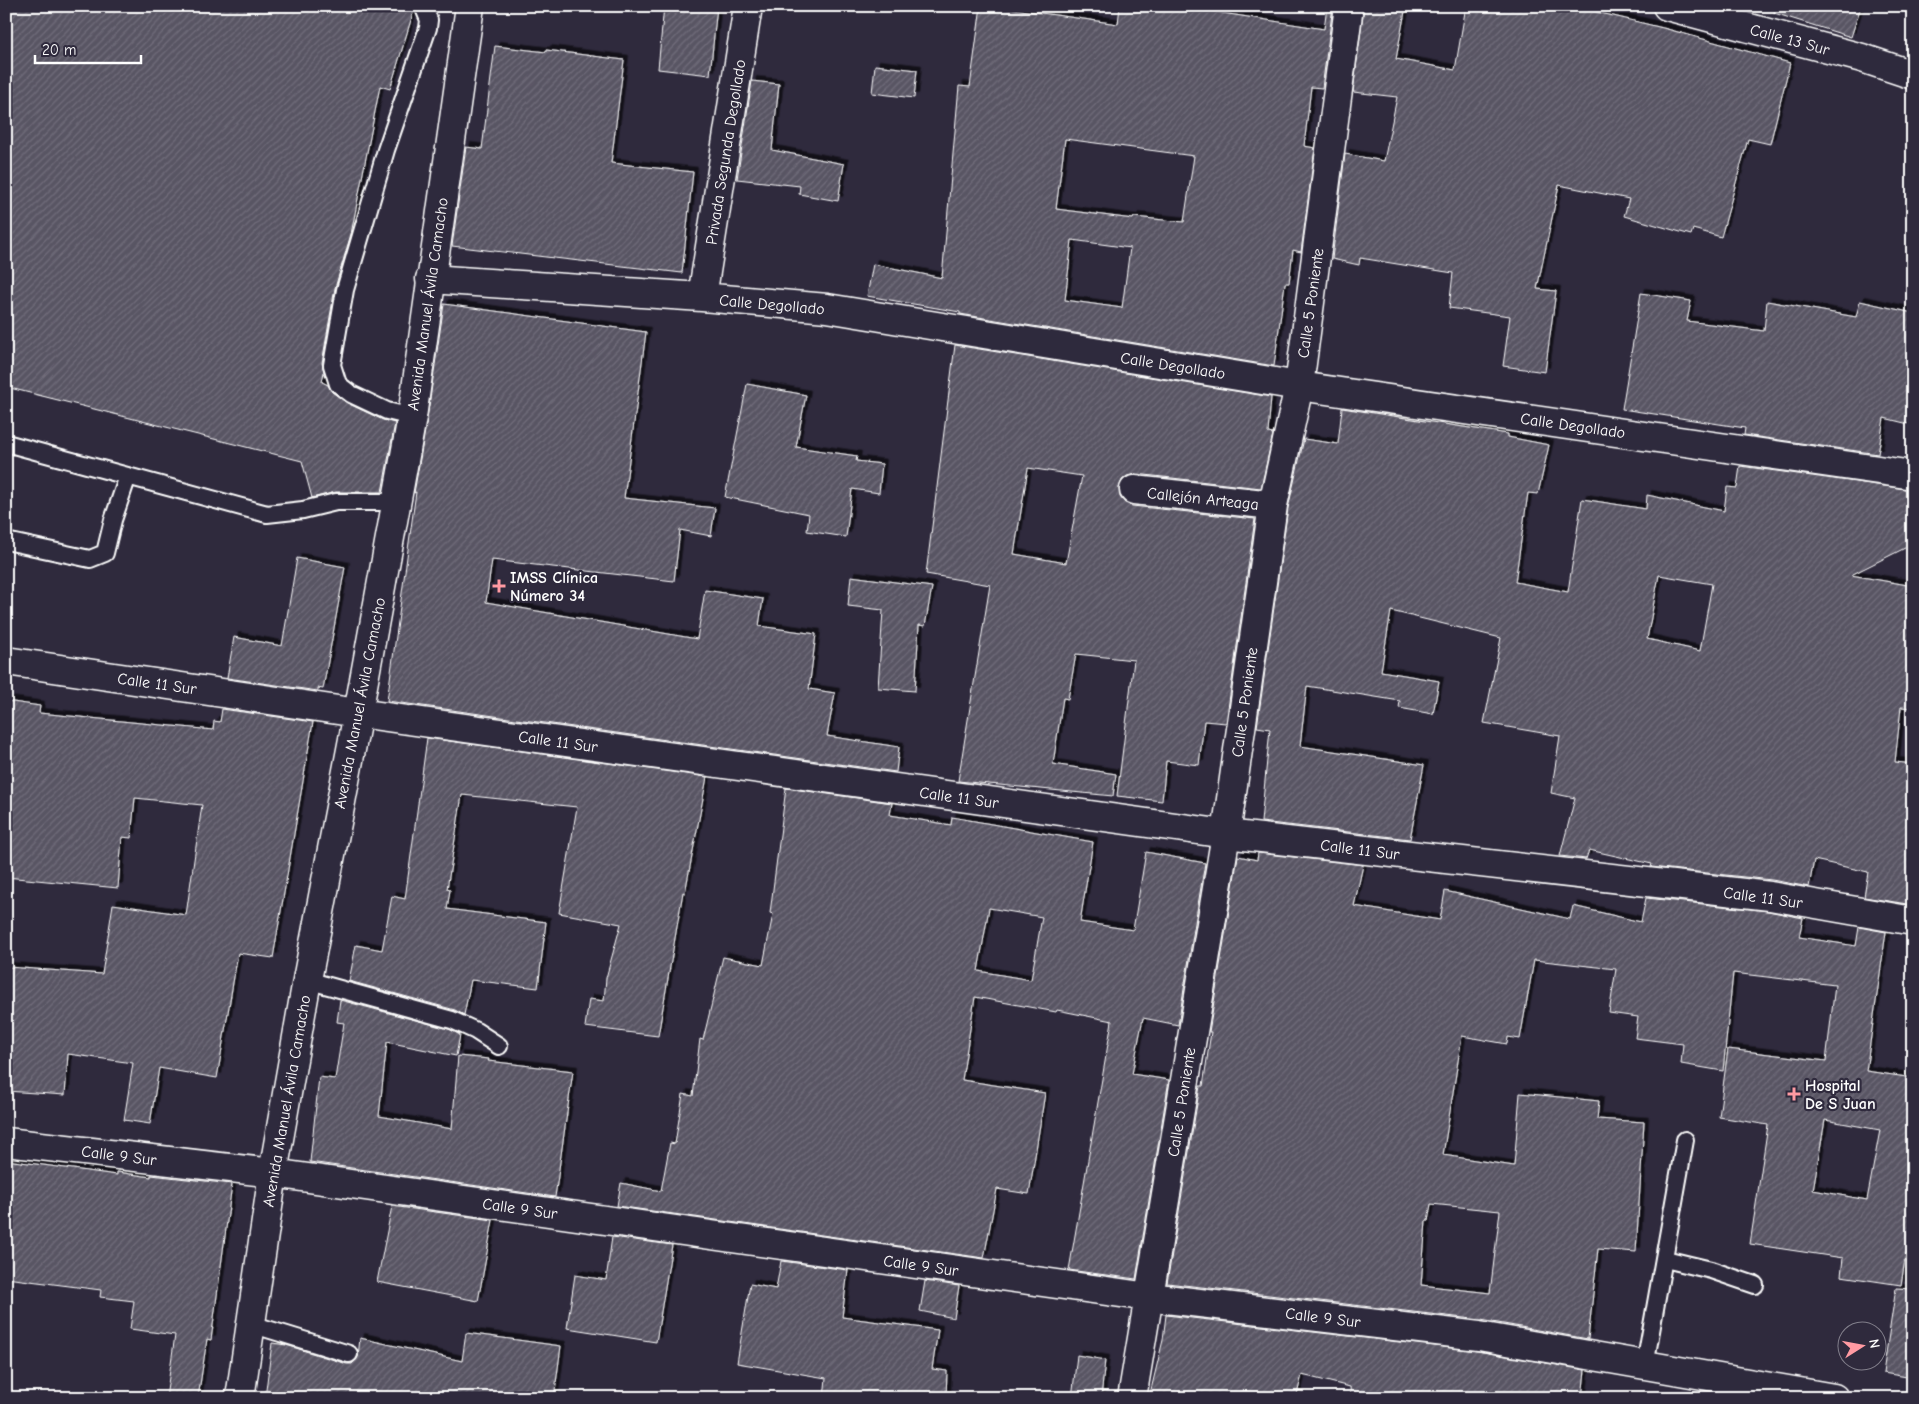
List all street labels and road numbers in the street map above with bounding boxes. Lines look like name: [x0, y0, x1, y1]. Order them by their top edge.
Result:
street label: Calle 13 Sur: [1748, 21, 1832, 59]
street label: Privada Segunda Degollado: [702, 58, 750, 246]
street label: Avenida Manuel Ávila Camacho: [403, 196, 452, 412]
street label: Calle 5 Poniente: [1294, 247, 1328, 359]
street label: Calle Degollado: [718, 291, 825, 319]
street label: Calle Degollado: [1119, 349, 1226, 383]
street label: Calle Degollado: [1519, 410, 1626, 442]
street label: Callejón Arteaga: [1146, 484, 1260, 514]
street label: Avenida Manuel Ávila Camacho: [330, 596, 389, 810]
street label: Calle 5 Poniente: [1228, 646, 1262, 758]
street label: Calle 11 Sur: [116, 670, 198, 699]
street label: Calle 11 Sur: [517, 728, 599, 757]
street label: Calle 11 Sur: [918, 784, 1000, 813]
street label: Calle 11 Sur: [1319, 836, 1401, 864]
street label: Calle 11 Sur: [1722, 884, 1804, 913]
street label: Avenida Manuel Ávila Camacho: [258, 994, 315, 1209]
street label: Calle 5 Poniente: [1164, 1046, 1200, 1158]
street label: Calle 9 Sur: [80, 1142, 158, 1170]
street label: Calle 9 Sur: [481, 1195, 559, 1223]
street label: Calle 9 Sur: [882, 1252, 960, 1280]
street label: Calle 9 Sur: [1284, 1304, 1362, 1332]

